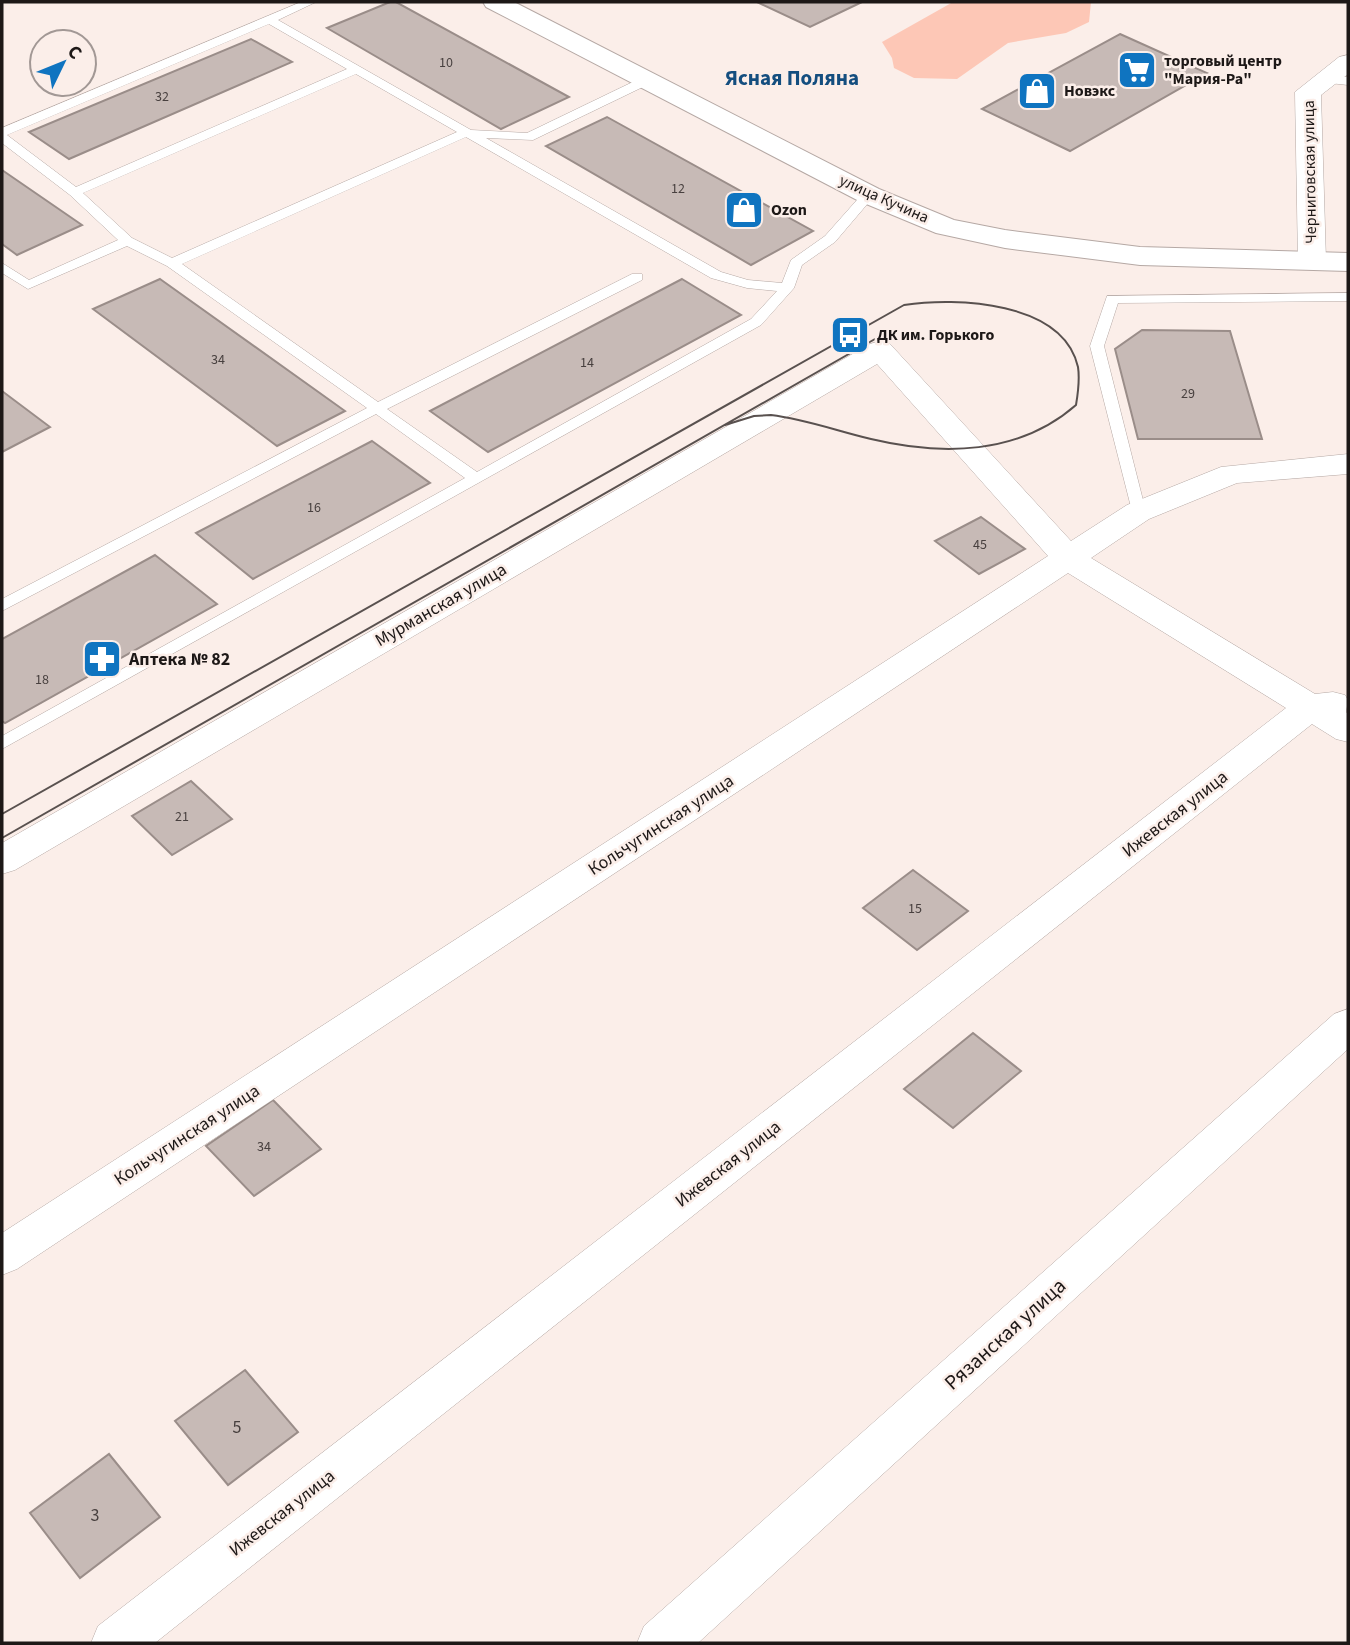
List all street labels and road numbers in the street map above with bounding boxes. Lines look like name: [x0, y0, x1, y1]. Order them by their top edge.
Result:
street label: Черниговская улица: [1298, 100, 1322, 244]
street label: улица Кучина: [836, 169, 932, 229]
street label: Мурманская улица: [371, 557, 511, 653]
street label: Ижевская улица: [1117, 765, 1233, 863]
street label: Кольчугинская улица: [583, 768, 739, 882]
street label: Кольчугинская улица: [109, 1078, 265, 1192]
street label: Ижевская улица: [670, 1115, 786, 1213]
street label: Рязанская улица: [937, 1271, 1073, 1397]
street label: Ижевская улица: [224, 1464, 340, 1562]

